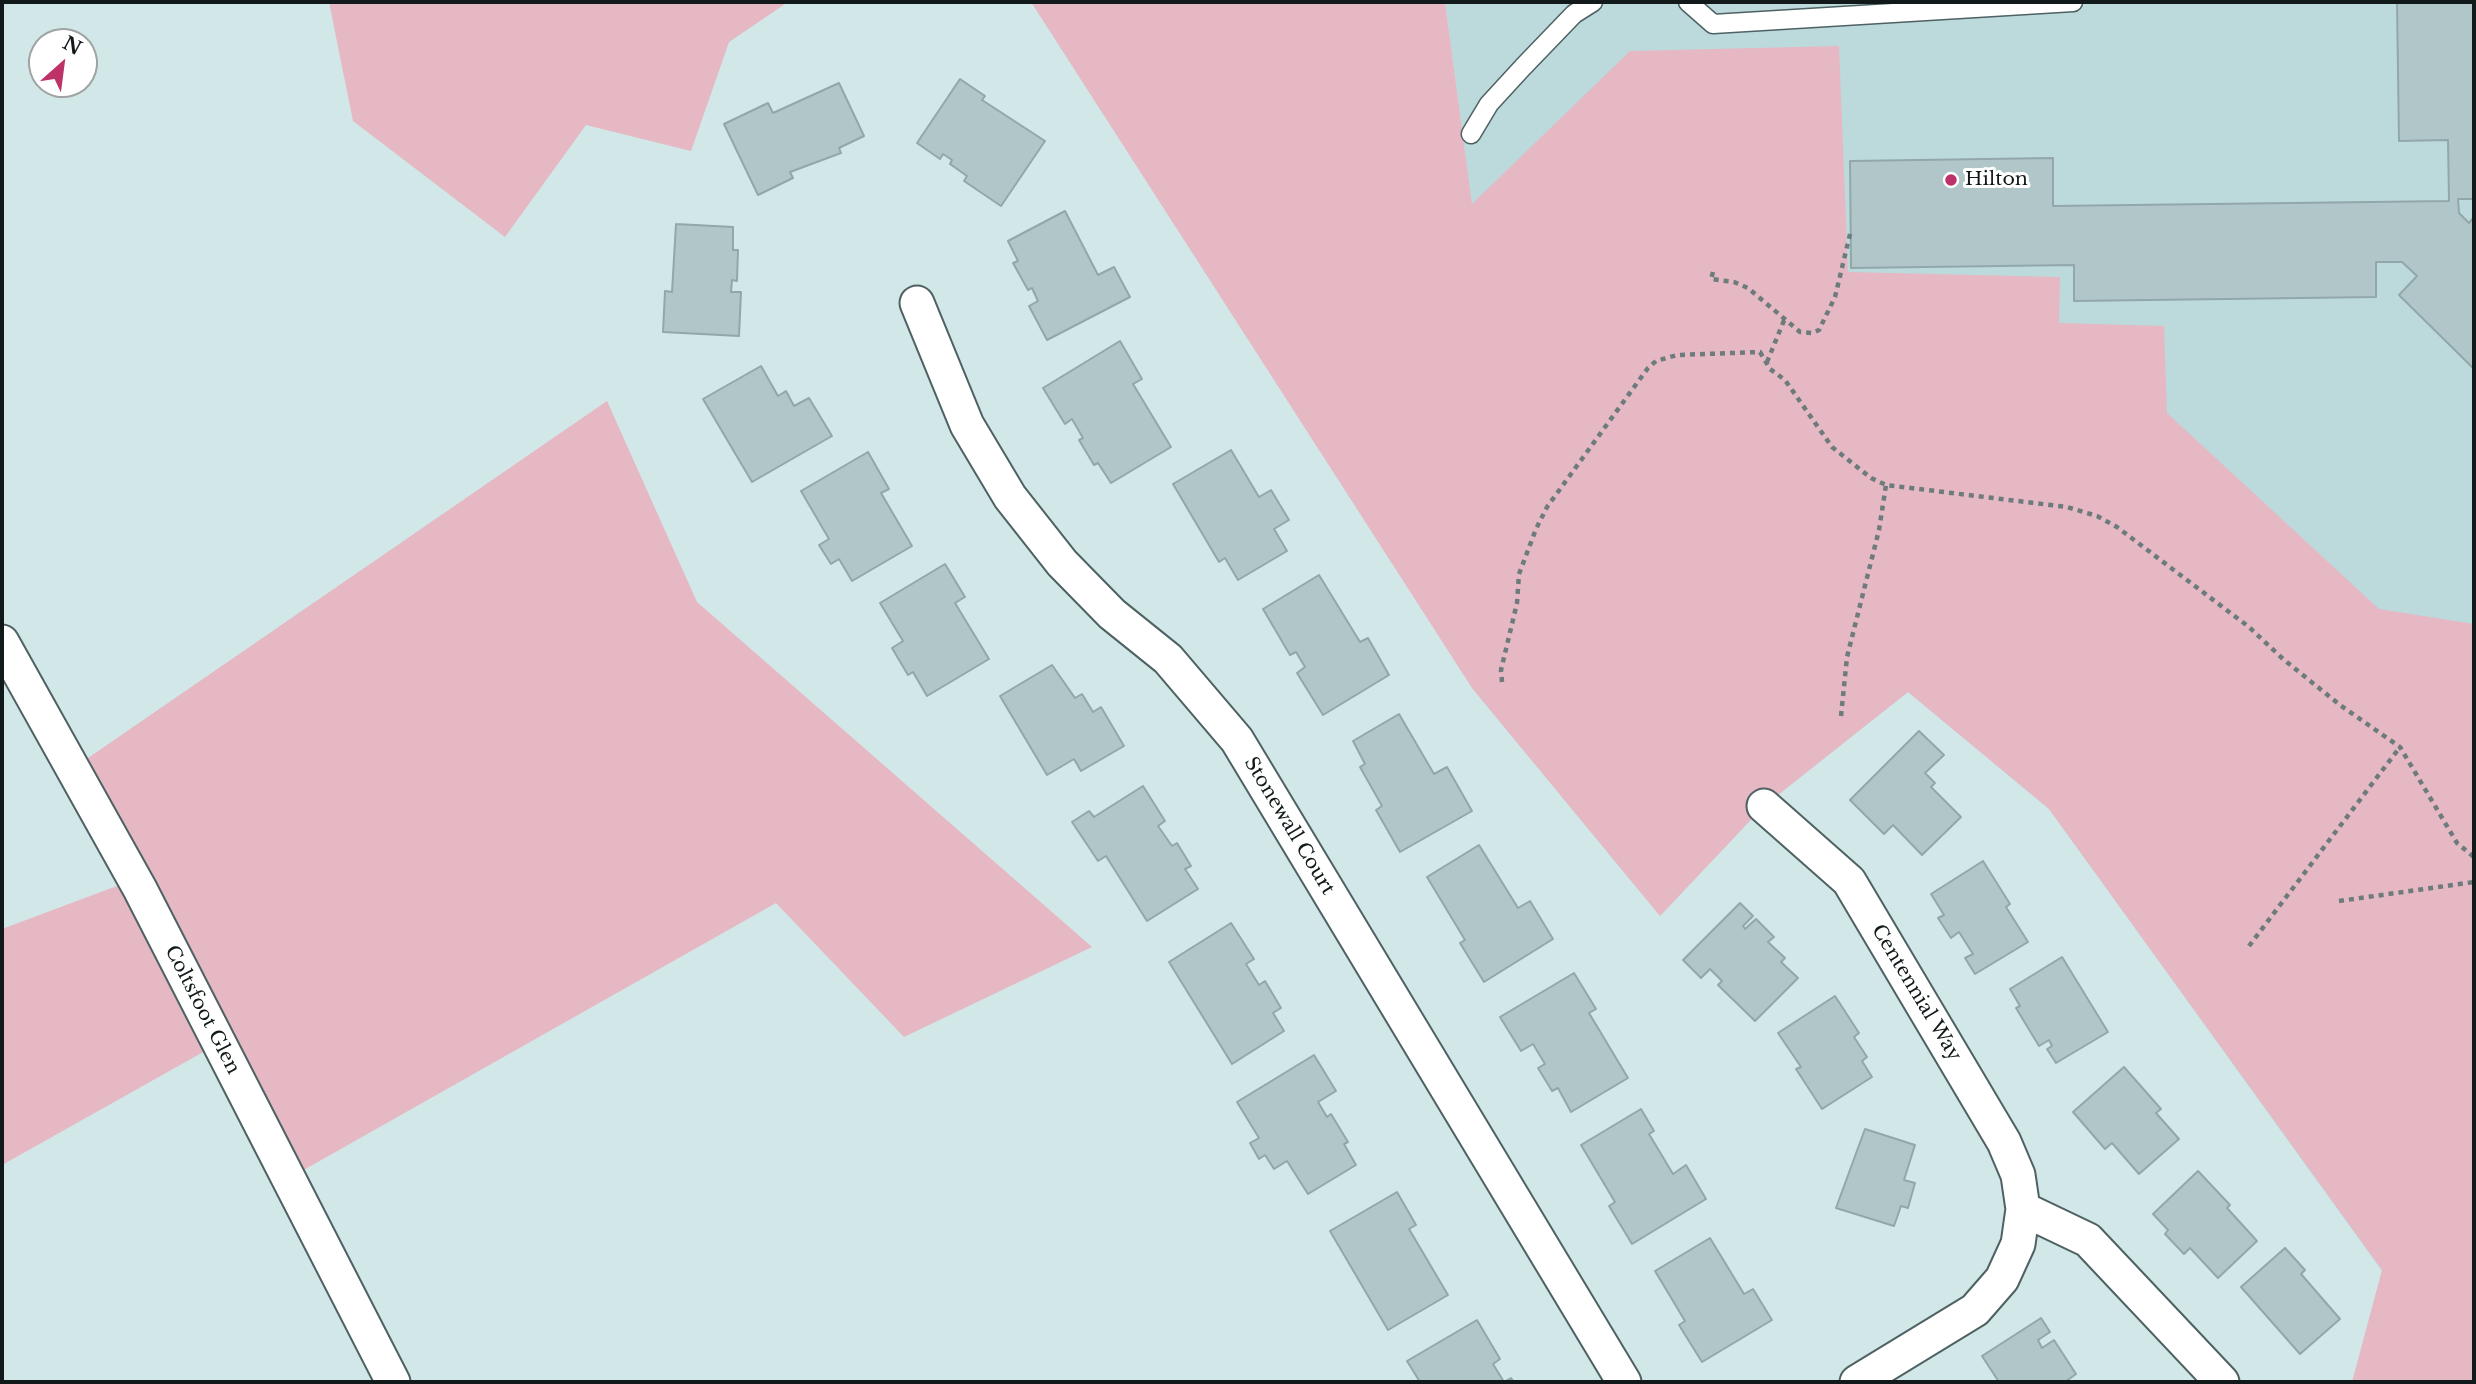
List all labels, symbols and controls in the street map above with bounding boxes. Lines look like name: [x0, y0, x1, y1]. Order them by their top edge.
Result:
north arrow: [28, 28, 98, 98]
text: N: [59, 31, 85, 60]
place label: Hilton: [1965, 169, 2028, 191]
marker: Hilton: [1943, 172, 1959, 188]
street label: Stonewall Court: [1239, 753, 1339, 899]
street label: Centennial Way: [1866, 921, 1966, 1065]
street label: Coltsfoot Glen: [160, 942, 244, 1078]

